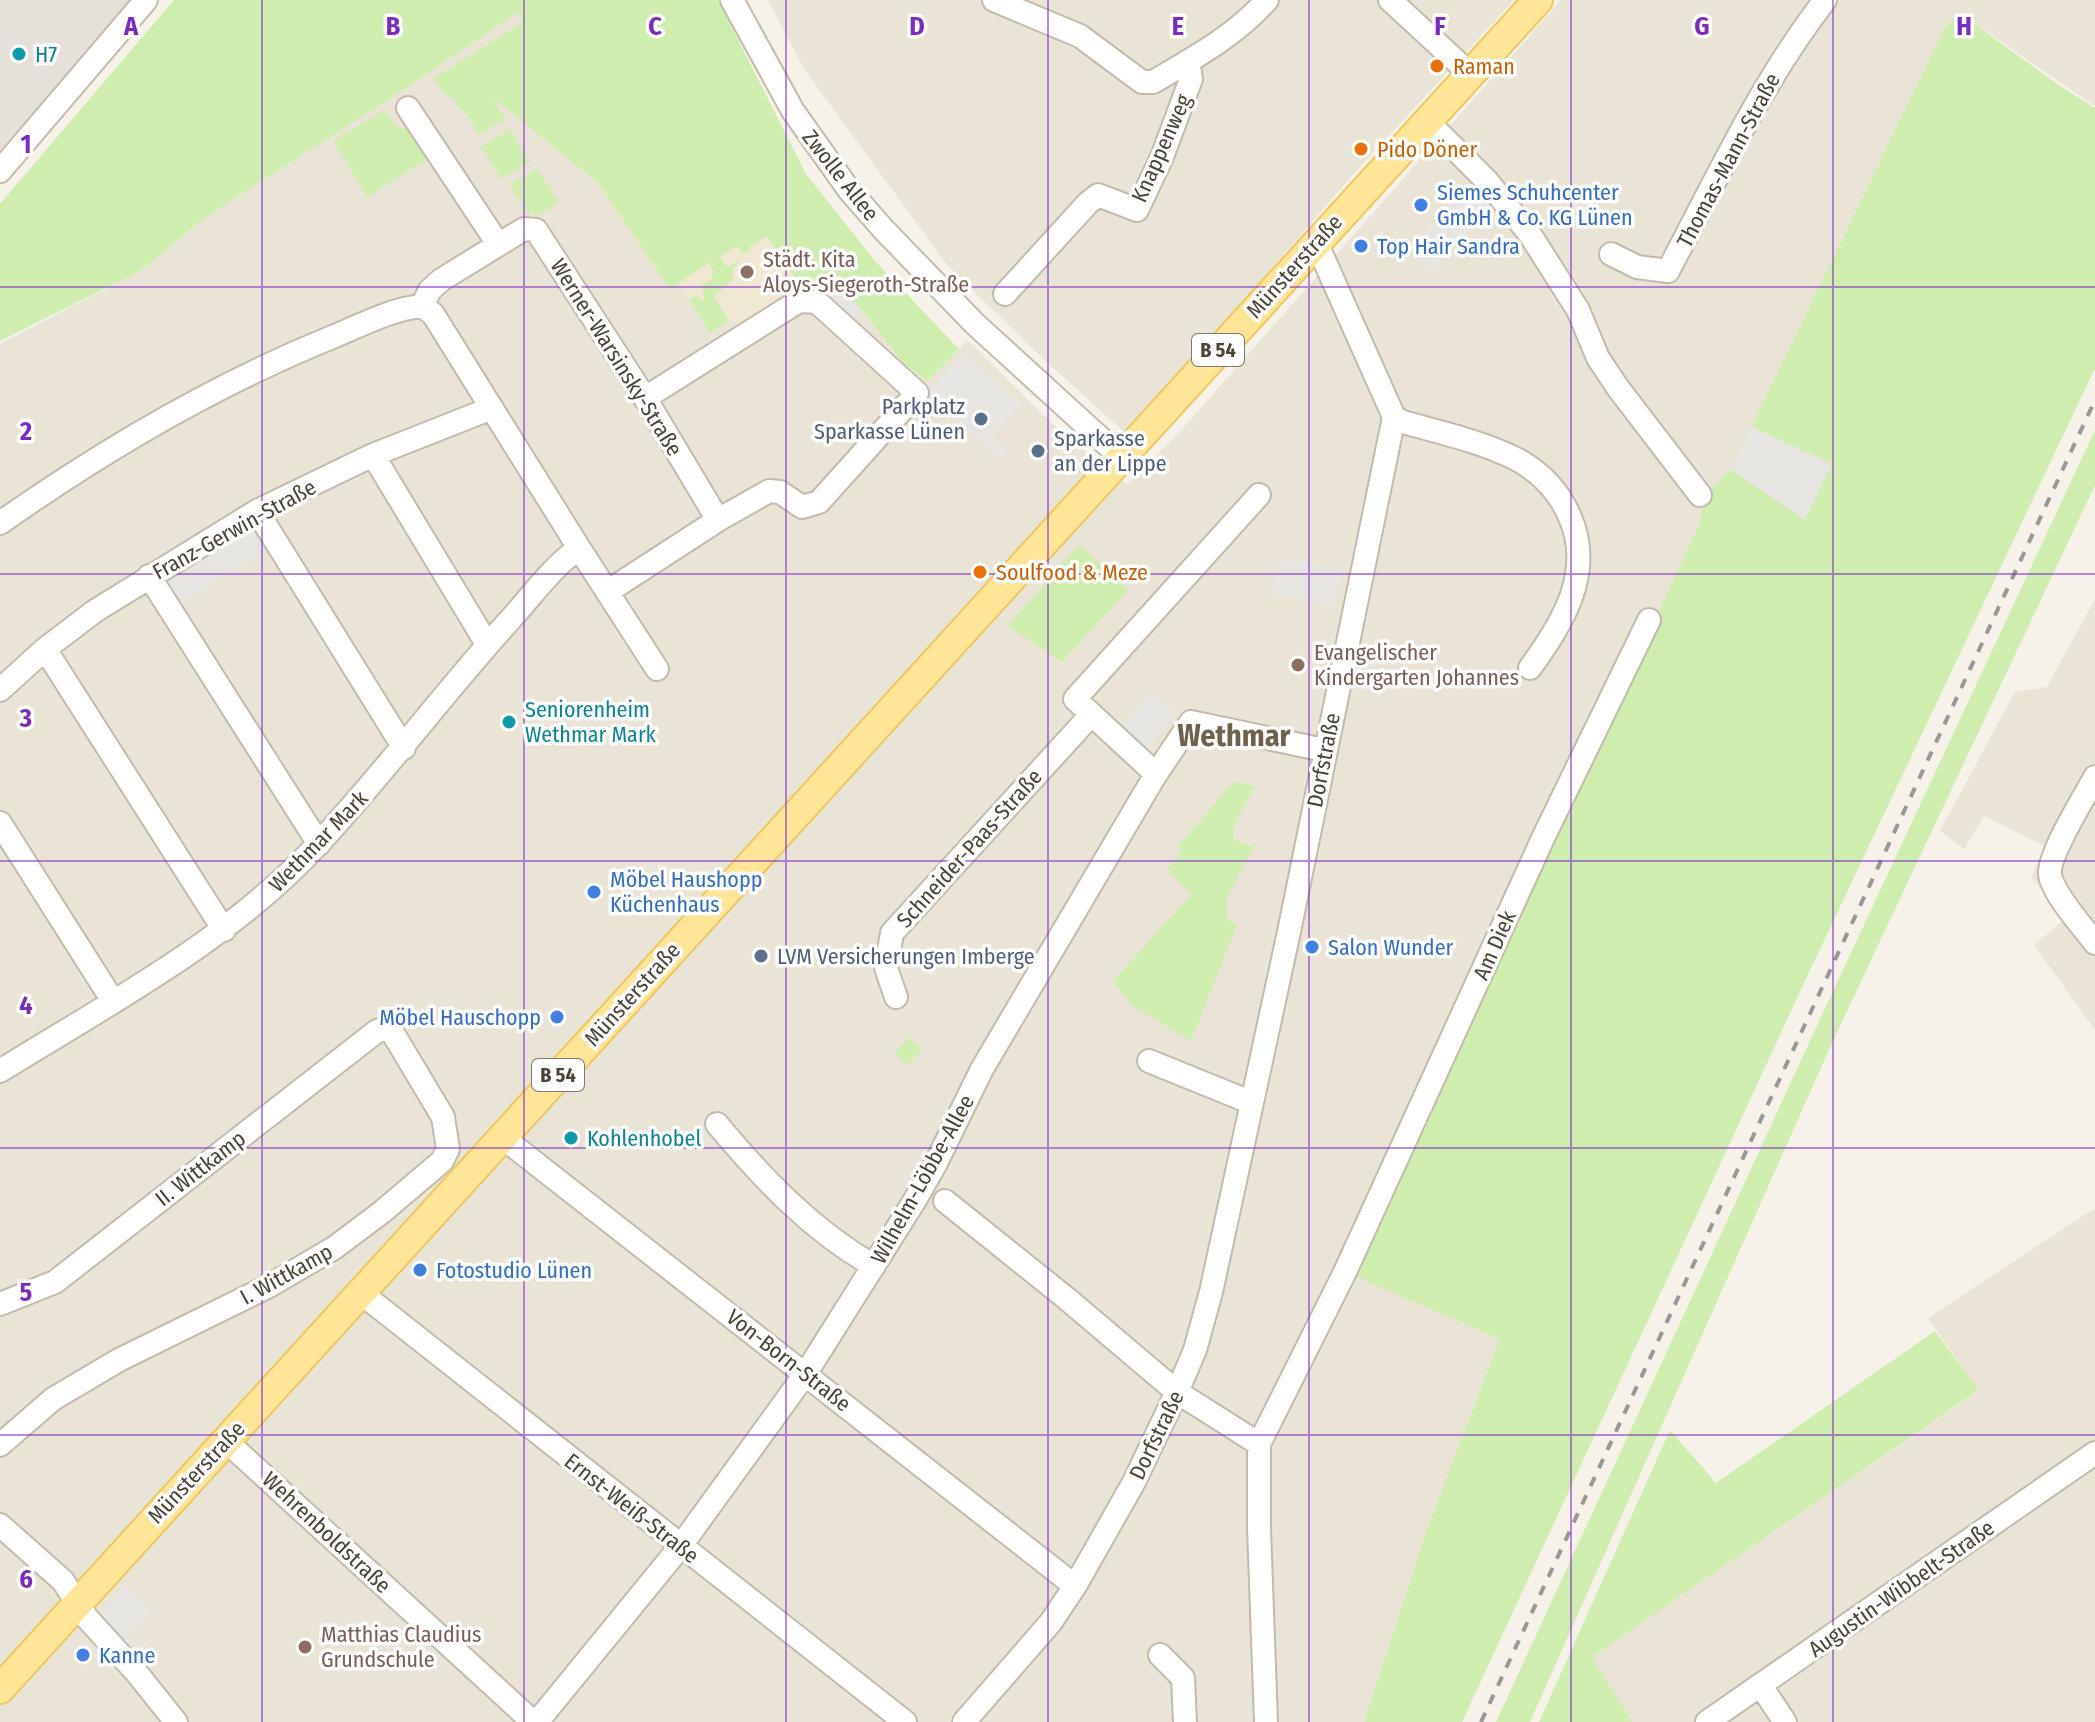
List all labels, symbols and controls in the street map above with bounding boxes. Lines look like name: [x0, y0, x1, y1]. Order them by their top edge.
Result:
text: A: [123, 11, 139, 42]
text: B: [386, 11, 401, 42]
text: C: [648, 11, 662, 42]
text: D: [909, 11, 925, 42]
text: E: [1172, 11, 1184, 42]
text: F: [1434, 11, 1446, 42]
text: G: [1694, 11, 1710, 42]
text: H: [1956, 11, 1972, 42]
place label: H7: [35, 41, 57, 68]
marker: H7: [10, 45, 28, 63]
place label: Raman: [1453, 53, 1515, 80]
marker: Raman: [1428, 57, 1446, 75]
street label: Thomas-Mann-Straße: [1671, 68, 1786, 252]
street label: Knappenweg: [1126, 89, 1198, 206]
street label: Zwolle Allee: [797, 124, 885, 226]
text: 1: [21, 129, 32, 160]
place label: Pido Döner: [1377, 136, 1477, 163]
marker: Pido Döner: [1352, 140, 1370, 158]
place label: Siemes Schuhcenter GmbH & Co. KG Lünen: [1437, 179, 1633, 231]
marker: Siemes Schuhcenter GmbH & Co. KG Lünen: [1412, 196, 1430, 214]
street label: Münsterstraße: [1241, 209, 1348, 324]
place label: Top Hair Sandra: [1377, 233, 1520, 260]
marker: Top Hair Sandra: [1352, 237, 1370, 255]
place label: Städt. Kita Aloys-Siegeroth-Straße: [763, 246, 969, 298]
street label: Werner-Warsinsky-Straße: [545, 253, 688, 461]
marker: Städt. Kita Aloys-Siegeroth-Straße: [738, 263, 756, 281]
road number: B 54: [1192, 334, 1244, 366]
place label: Parkplatz Sparkasse Lünen: [814, 393, 965, 445]
marker: Parkplatz Sparkasse Lünen: [972, 410, 990, 428]
text: 2: [19, 416, 32, 447]
place label: Sparkasse an der Lippe: [1054, 425, 1167, 477]
marker: Sparkasse an der Lippe: [1029, 442, 1047, 460]
street label: Franz-Gerwin-Straße: [148, 473, 321, 586]
place label: Soulfood & Meze: [996, 559, 1148, 586]
marker: Soulfood & Meze: [971, 563, 989, 581]
place label: Evangelischer Kindergarten Johannes: [1314, 639, 1519, 691]
marker: Evangelischer Kindergarten Johannes: [1289, 656, 1307, 674]
place label: Seniorenheim Wethmar Mark: [525, 696, 657, 748]
text: 3: [19, 703, 32, 734]
street label: Dorfstraße: [1301, 711, 1346, 810]
marker: Seniorenheim Wethmar Mark: [500, 713, 518, 731]
district label: Wethmar: [1177, 718, 1292, 754]
street label: Schneider-Paas-Straße: [891, 763, 1048, 933]
street label: Wethmar Mark: [263, 784, 374, 898]
place label: Möbel Haushopp Küchenhaus: [610, 866, 762, 918]
marker: Möbel Haushopp Küchenhaus: [585, 883, 603, 901]
street label: Am Diek: [1467, 906, 1522, 984]
place label: Salon Wunder: [1328, 934, 1454, 961]
street label: Münsterstraße: [579, 937, 686, 1052]
marker: Salon Wunder: [1303, 938, 1321, 956]
place label: LVM Versicherungen Imberge: [777, 943, 1035, 970]
marker: LVM Versicherungen Imberge: [752, 947, 770, 965]
text: 4: [19, 990, 33, 1021]
place label: Möbel Hauschopp: [379, 1004, 541, 1031]
marker: Möbel Hauschopp: [548, 1008, 566, 1026]
road number: B 54: [532, 1059, 584, 1091]
street label: Wilhelm-Löbbe-Allee: [865, 1090, 980, 1268]
street label: II. Wittkamp: [150, 1125, 251, 1212]
place label: Kohlenhobel: [587, 1125, 701, 1152]
marker: Kohlenhobel: [562, 1129, 580, 1147]
street label: I. Wittkamp: [235, 1238, 337, 1311]
place label: Fotostudio Lünen: [436, 1257, 592, 1284]
marker: Fotostudio Lünen: [411, 1261, 429, 1279]
text: 5: [20, 1277, 33, 1308]
street label: Von-Born-Straße: [721, 1303, 856, 1417]
street label: Dorfstraße: [1123, 1386, 1190, 1484]
street label: Münsterstraße: [142, 1416, 251, 1529]
street label: Ernst-Weiß-Straße: [559, 1448, 704, 1569]
street label: Wehrenboldstraße: [257, 1466, 397, 1599]
street label: Augustin-Wibbelt-Straße: [1803, 1514, 1999, 1663]
text: 6: [19, 1564, 33, 1595]
place label: Matthias Claudius Grundschule: [321, 1621, 481, 1673]
marker: Matthias Claudius Grundschule: [296, 1638, 314, 1656]
place label: Kanne: [99, 1642, 155, 1669]
marker: Kanne: [74, 1646, 92, 1664]

